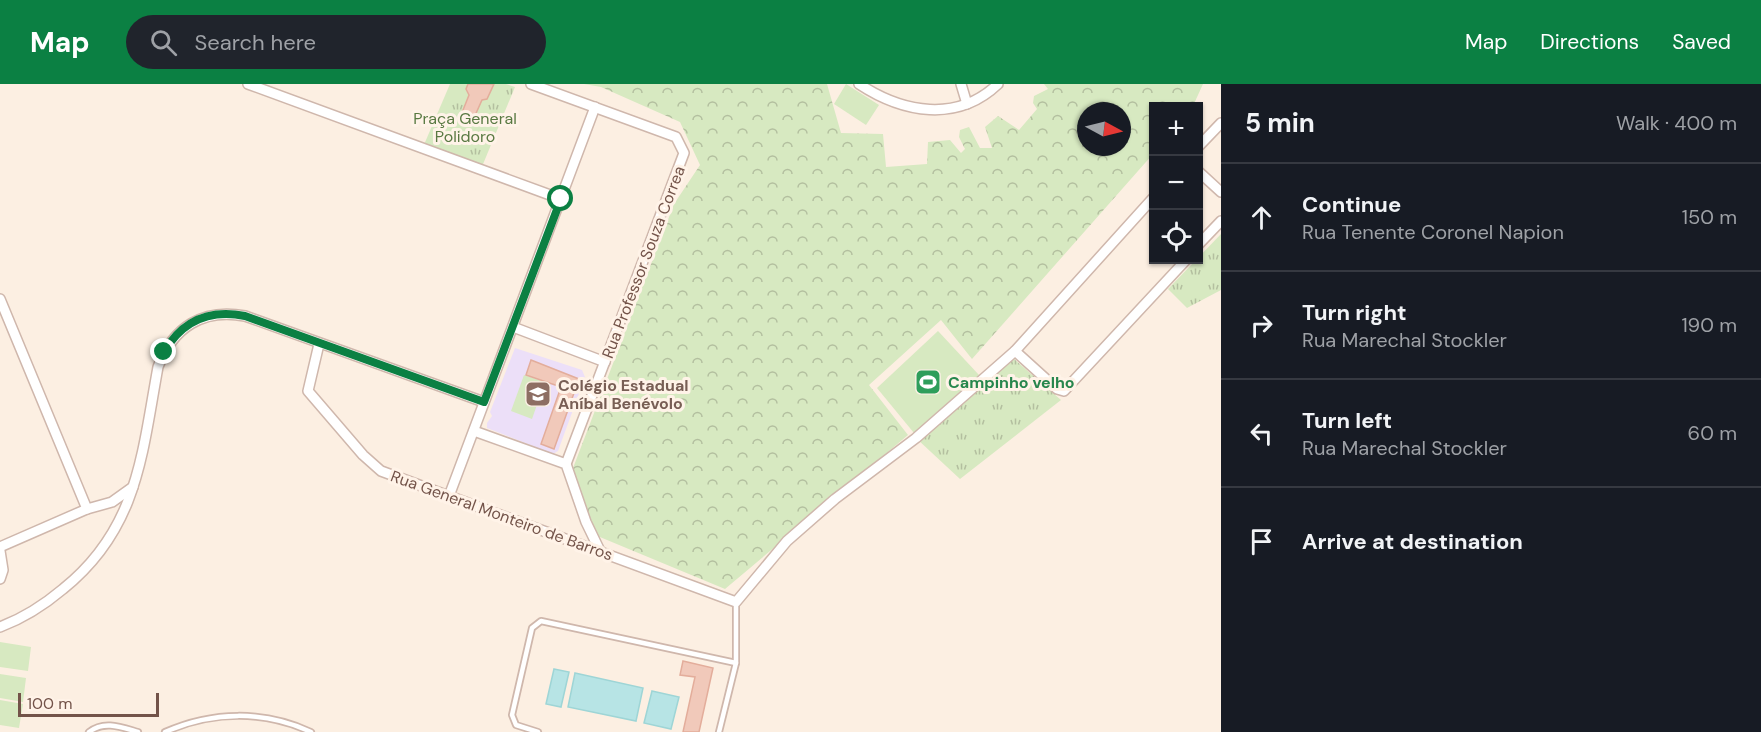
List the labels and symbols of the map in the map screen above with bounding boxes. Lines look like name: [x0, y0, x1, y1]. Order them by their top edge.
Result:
north arrow: [1077, 102, 1131, 156]
park label: Praça General Polidoro: [413, 108, 517, 147]
street label: Rua Professor Souza Correa: [597, 163, 690, 361]
route start: [547, 185, 573, 211]
route end: [150, 338, 176, 364]
sports icon: Campinho velho: [913, 367, 943, 397]
place label: Campinho velho: [948, 372, 1075, 393]
place label: Colégio Estadual Aníbal Benévolo: [558, 375, 689, 414]
school or university icon: Colégio Estadual Aníbal Benévolo: [523, 379, 553, 409]
street label: Rua General Monteiro de Barros: [388, 465, 616, 565]
scale bar: [18, 690, 159, 718]

